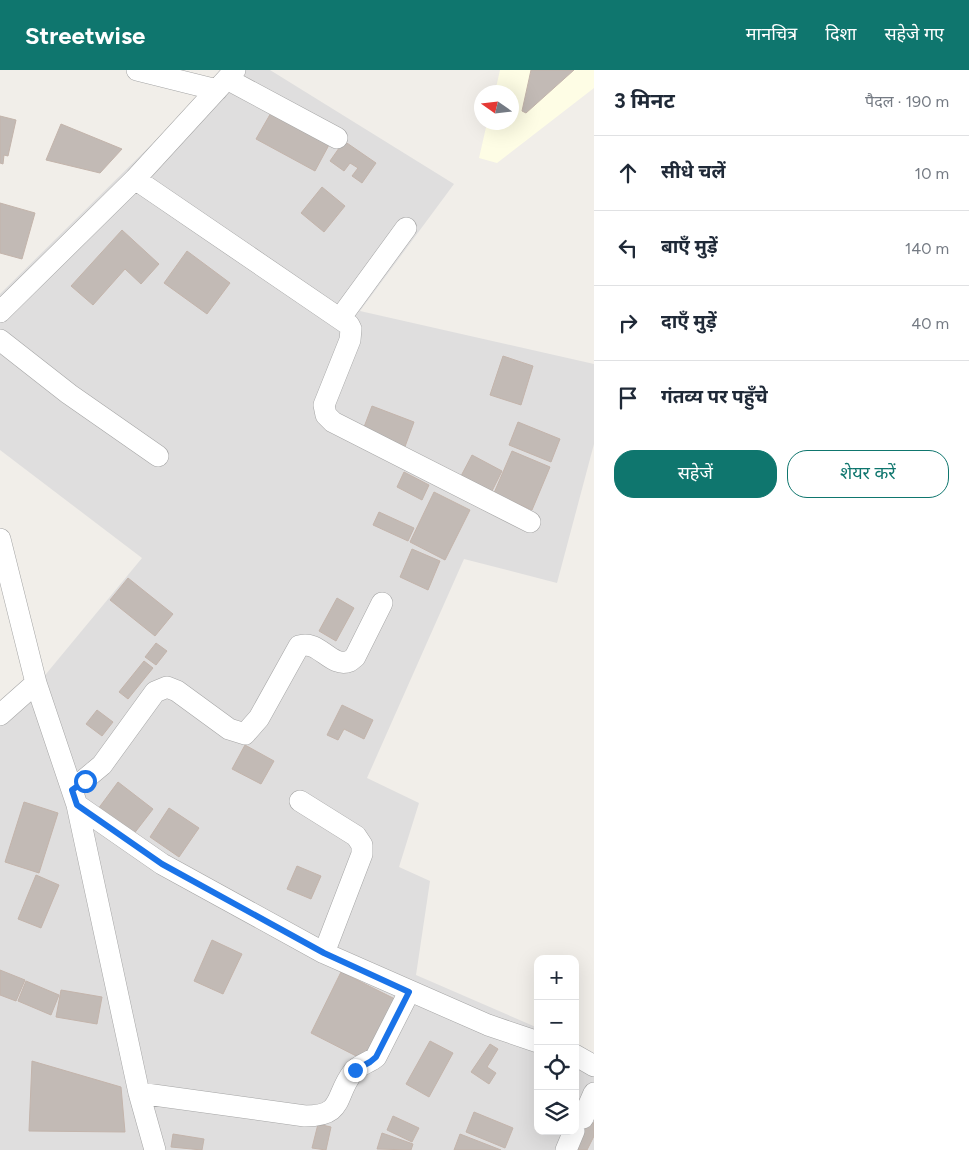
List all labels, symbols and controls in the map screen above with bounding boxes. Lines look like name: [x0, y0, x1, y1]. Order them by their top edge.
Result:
text: Streetwise: [25, 21, 145, 50]
text: मानचित्र: [746, 23, 797, 45]
text: दिशा: [825, 23, 856, 45]
text: सहेजे गए: [884, 23, 944, 45]
north arrow: [474, 85, 519, 130]
text: 3 मिनट: [614, 88, 675, 113]
text: पैदल · 190 m: [865, 92, 949, 111]
icon: ahead: [614, 159, 642, 187]
text: सीधे चलें: [661, 160, 725, 183]
text: 10 m: [915, 164, 949, 183]
icon: left: [614, 234, 642, 262]
text: बाएँ मुड़ें: [661, 235, 718, 258]
text: 140 m: [905, 239, 949, 258]
icon: right: [614, 309, 642, 337]
text: दाएँ मुड़ें: [661, 310, 717, 333]
text: 40 m: [911, 314, 949, 333]
icon: arrive: [614, 384, 642, 412]
text: गंतव्य पर पहुँचे: [661, 385, 768, 408]
button: सहेजें: [614, 450, 777, 498]
button: शेयर करें: [787, 450, 949, 498]
route start: [74, 770, 97, 793]
map controls: [534, 955, 579, 1135]
button: +: [534, 955, 579, 1000]
button: −: [534, 1000, 579, 1045]
button: locate: [534, 1045, 579, 1090]
route end: [344, 1059, 367, 1082]
button: layers: [534, 1090, 579, 1135]

